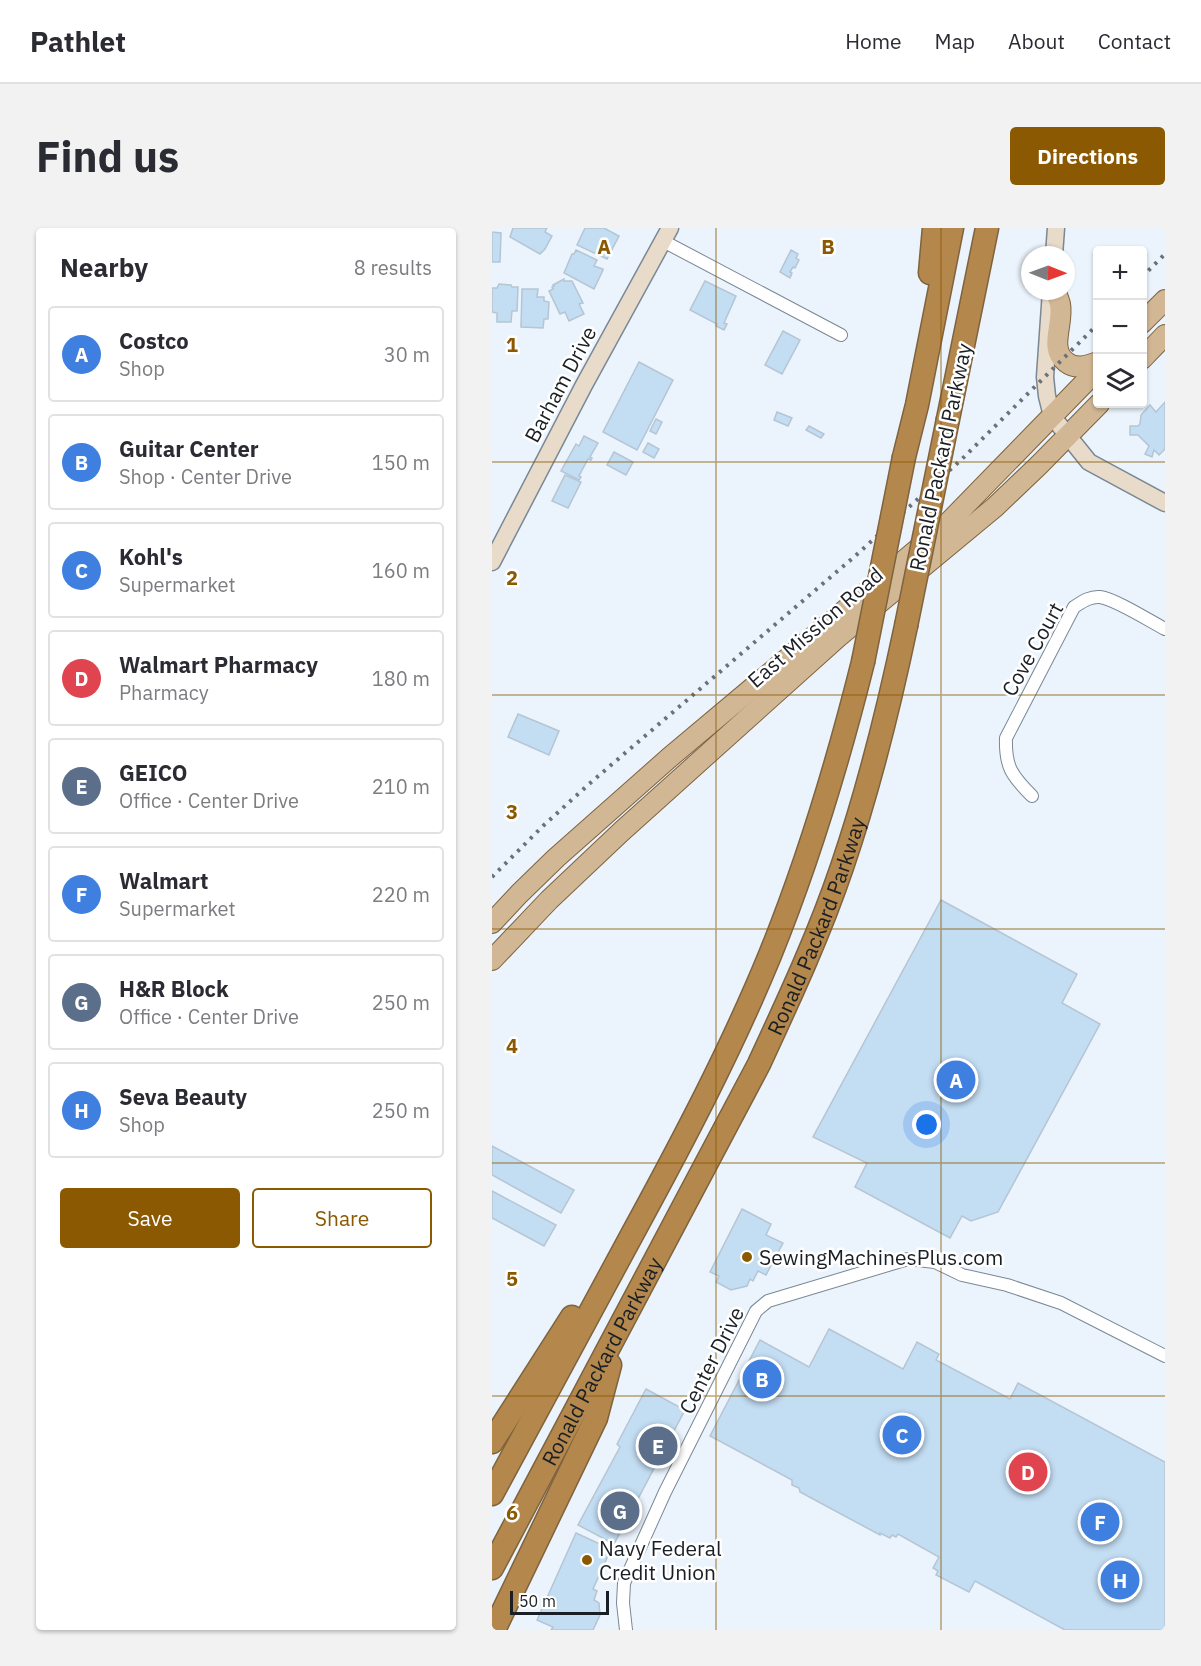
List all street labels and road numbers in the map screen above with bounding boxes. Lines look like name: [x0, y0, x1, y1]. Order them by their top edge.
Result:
street label: Barham Drive: [518, 321, 602, 447]
street label: Ronald Packard Parkway: [902, 340, 978, 573]
street label: East Mission Road: [741, 560, 889, 694]
street label: Cove Court: [995, 597, 1069, 701]
street label: Ronald Packard Parkway: [760, 813, 871, 1039]
street label: Ronald Packard Parkway: [535, 1252, 669, 1470]
street label: Center Drive: [672, 1302, 750, 1418]

